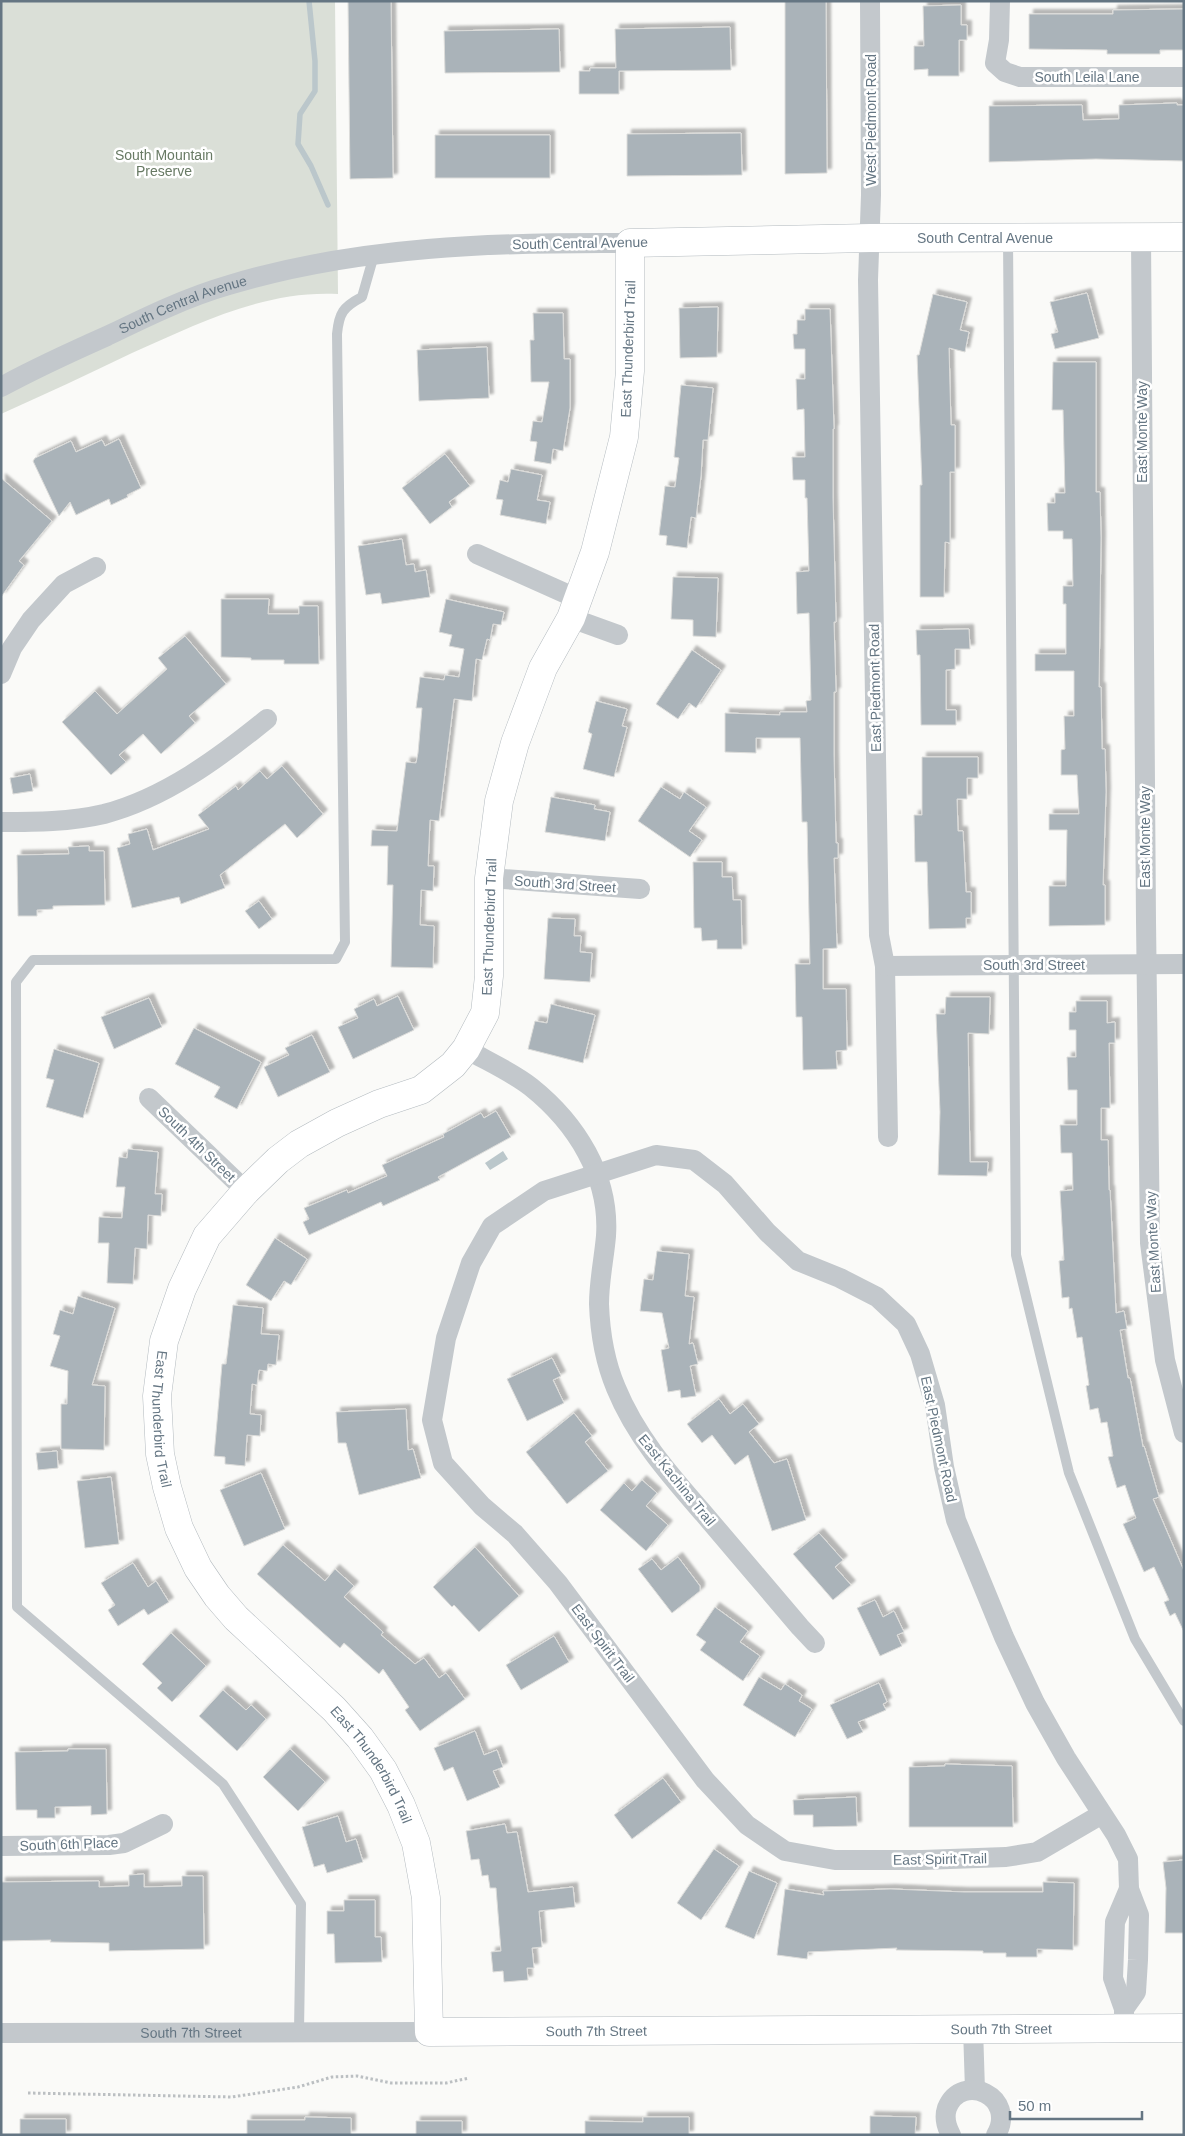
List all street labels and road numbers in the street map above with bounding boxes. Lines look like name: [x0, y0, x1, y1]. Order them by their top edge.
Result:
street label: West Piedmont Road: [863, 54, 879, 186]
street label: South Leila Lane: [1034, 69, 1140, 85]
street label: South Central Avenue: [917, 230, 1053, 246]
street label: South Central Avenue: [512, 234, 648, 252]
street label: South Central Avenue: [116, 272, 249, 337]
street label: East Thunderbird Trail: [618, 280, 638, 418]
street label: East Monte Way: [1134, 381, 1150, 483]
street label: East Piedmont Road: [866, 624, 884, 752]
street label: East Monte Way: [1137, 786, 1153, 888]
street label: East Thunderbird Trail: [479, 858, 499, 996]
street label: South 3rd Street: [514, 872, 617, 896]
street label: South 3rd Street: [983, 957, 1085, 973]
street label: South 4th Street: [155, 1103, 239, 1185]
street label: East Monte Way: [1142, 1191, 1164, 1293]
street label: East Thunderbird Trail: [149, 1350, 175, 1489]
street label: East Piedmont Road: [918, 1375, 960, 1503]
street label: East Kachina Trail: [635, 1431, 719, 1529]
street label: East Spirit Trail: [568, 1601, 638, 1685]
street label: East Thunderbird Trail: [327, 1703, 415, 1825]
street label: South 6th Place: [19, 1834, 119, 1854]
street label: East Spirit Trail: [893, 1850, 987, 1868]
street label: South 7th Street: [951, 2021, 1052, 2037]
street label: South 7th Street: [546, 2023, 647, 2039]
street label: South 7th Street: [140, 2024, 242, 2041]

